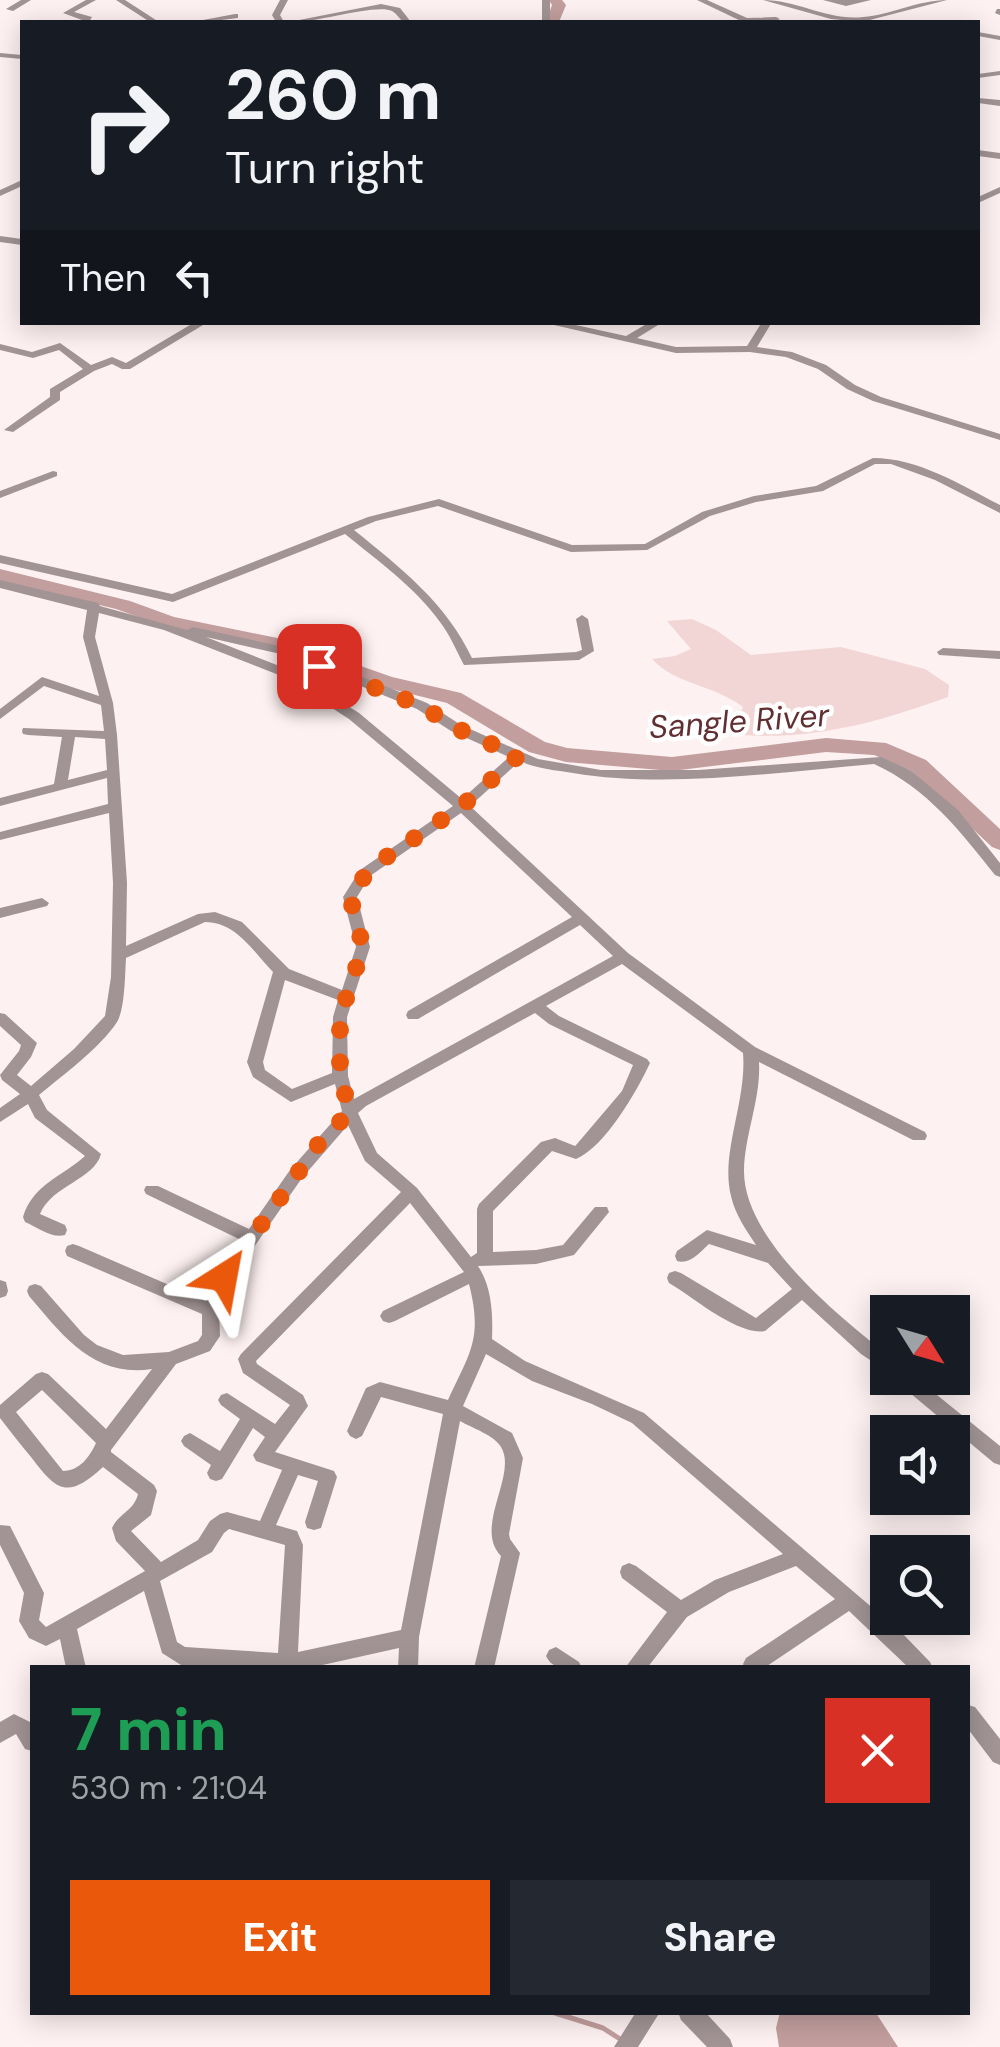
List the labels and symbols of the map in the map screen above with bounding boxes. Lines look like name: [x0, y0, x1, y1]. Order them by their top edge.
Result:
pin: [277, 624, 362, 709]
water label: Sangle River: [648, 694, 832, 748]
position arrow: [172, 1225, 276, 1329]
north arrow: [870, 1295, 970, 1395]

